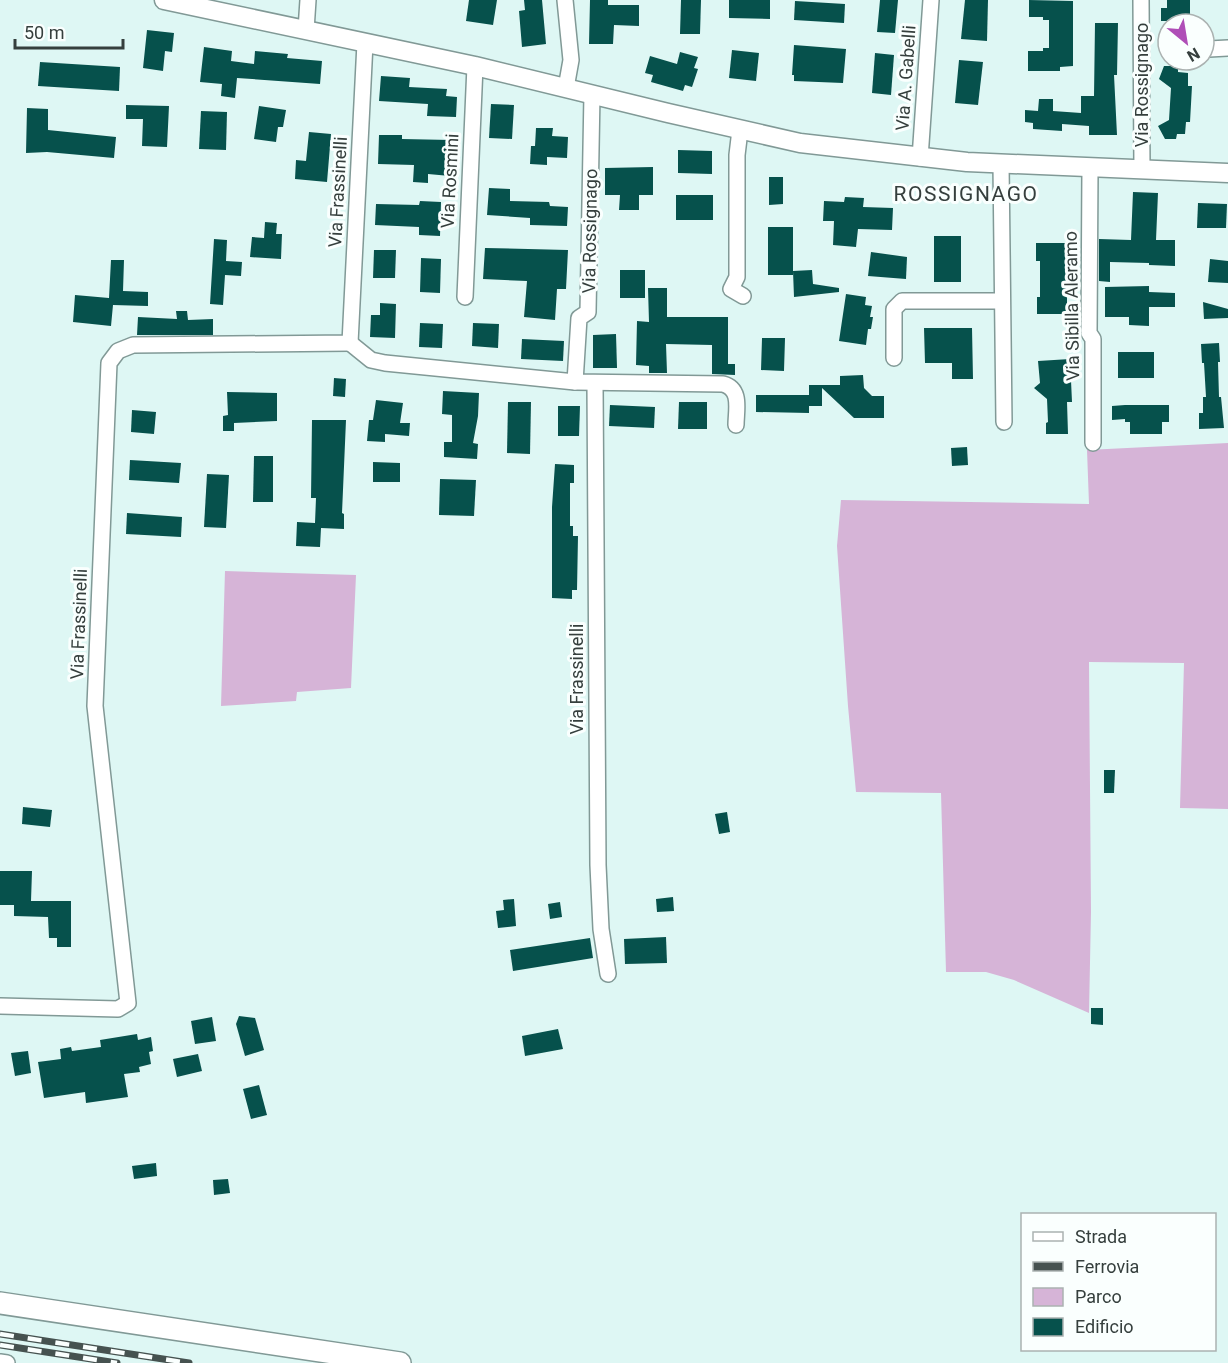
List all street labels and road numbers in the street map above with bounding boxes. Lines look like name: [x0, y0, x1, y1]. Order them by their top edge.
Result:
street label: Via Rossignago: [1131, 23, 1152, 147]
street label: Via A. Gabelli: [891, 24, 920, 132]
street label: Via Rosmini: [437, 133, 462, 229]
street label: Via Frassinelli: [324, 136, 351, 248]
street label: Via Rossignago: [578, 169, 601, 293]
street label: Via Sibilla Aleramo: [1060, 231, 1083, 381]
street label: Via Frassinelli: [66, 568, 91, 680]
street label: Via Frassinelli: [566, 624, 587, 734]

